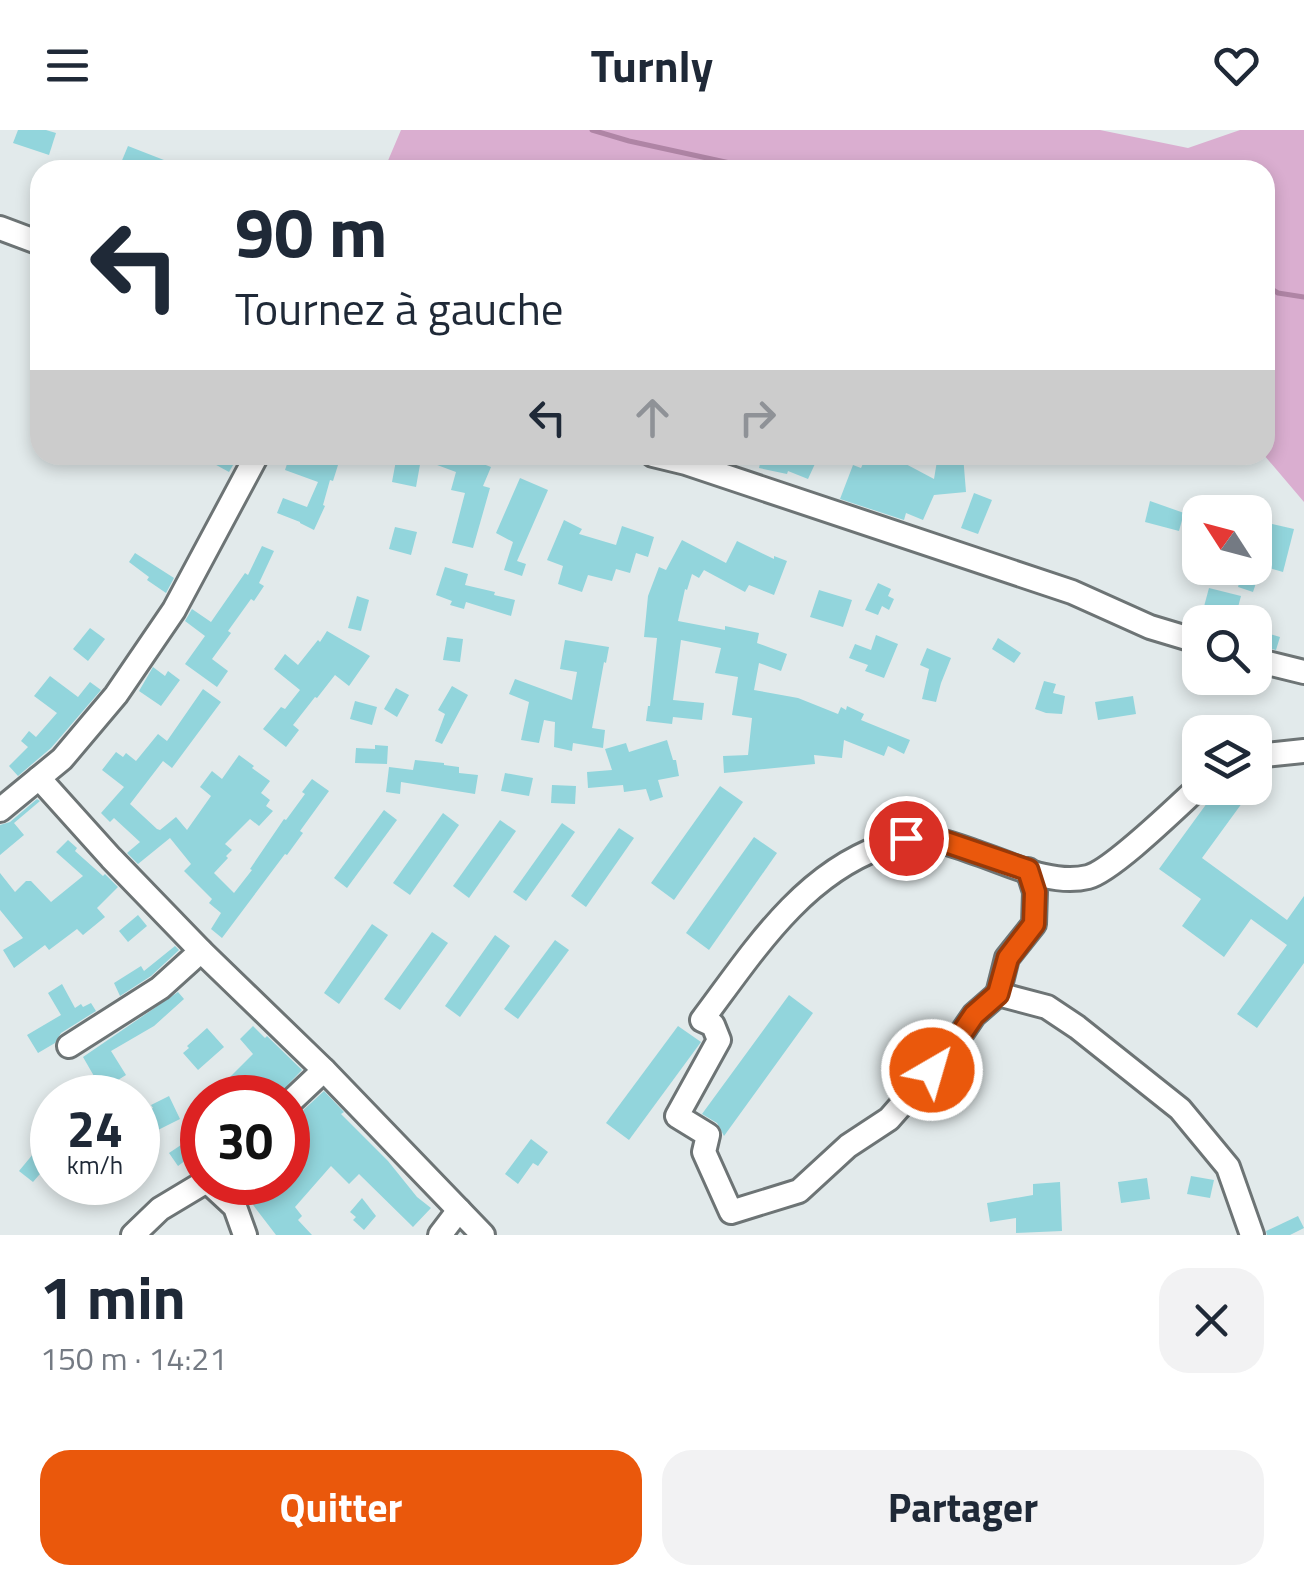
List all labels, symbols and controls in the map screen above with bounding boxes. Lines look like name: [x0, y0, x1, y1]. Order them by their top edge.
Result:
text: Turnly: [591, 31, 713, 99]
icon: menu: [40, 38, 95, 93]
icon: heart: [1209, 38, 1264, 93]
text: 90 m: [235, 178, 388, 284]
icon: left: [70, 200, 200, 330]
text: Tournez à gauche: [235, 274, 564, 342]
icon: left: [520, 390, 575, 445]
icon: ahead: [625, 390, 680, 445]
icon: right: [730, 390, 785, 445]
north arrow: [1182, 495, 1272, 585]
map controls: [1182, 495, 1272, 805]
button: search: [1182, 605, 1272, 695]
button: layers: [1182, 715, 1272, 805]
pin: [864, 796, 949, 881]
icon: arrive: [879, 811, 934, 866]
position arrow: [880, 1018, 984, 1122]
speed limit sign: 30: [180, 1075, 310, 1205]
text: 24: [67, 1090, 123, 1166]
text: km/h: [67, 1146, 123, 1184]
text: 1 min: [40, 1251, 186, 1342]
button: close: [1159, 1268, 1264, 1373]
text: 150 m · 14:21: [40, 1334, 227, 1382]
button: Quitter: [40, 1450, 642, 1565]
button: Partager: [662, 1450, 1264, 1565]

